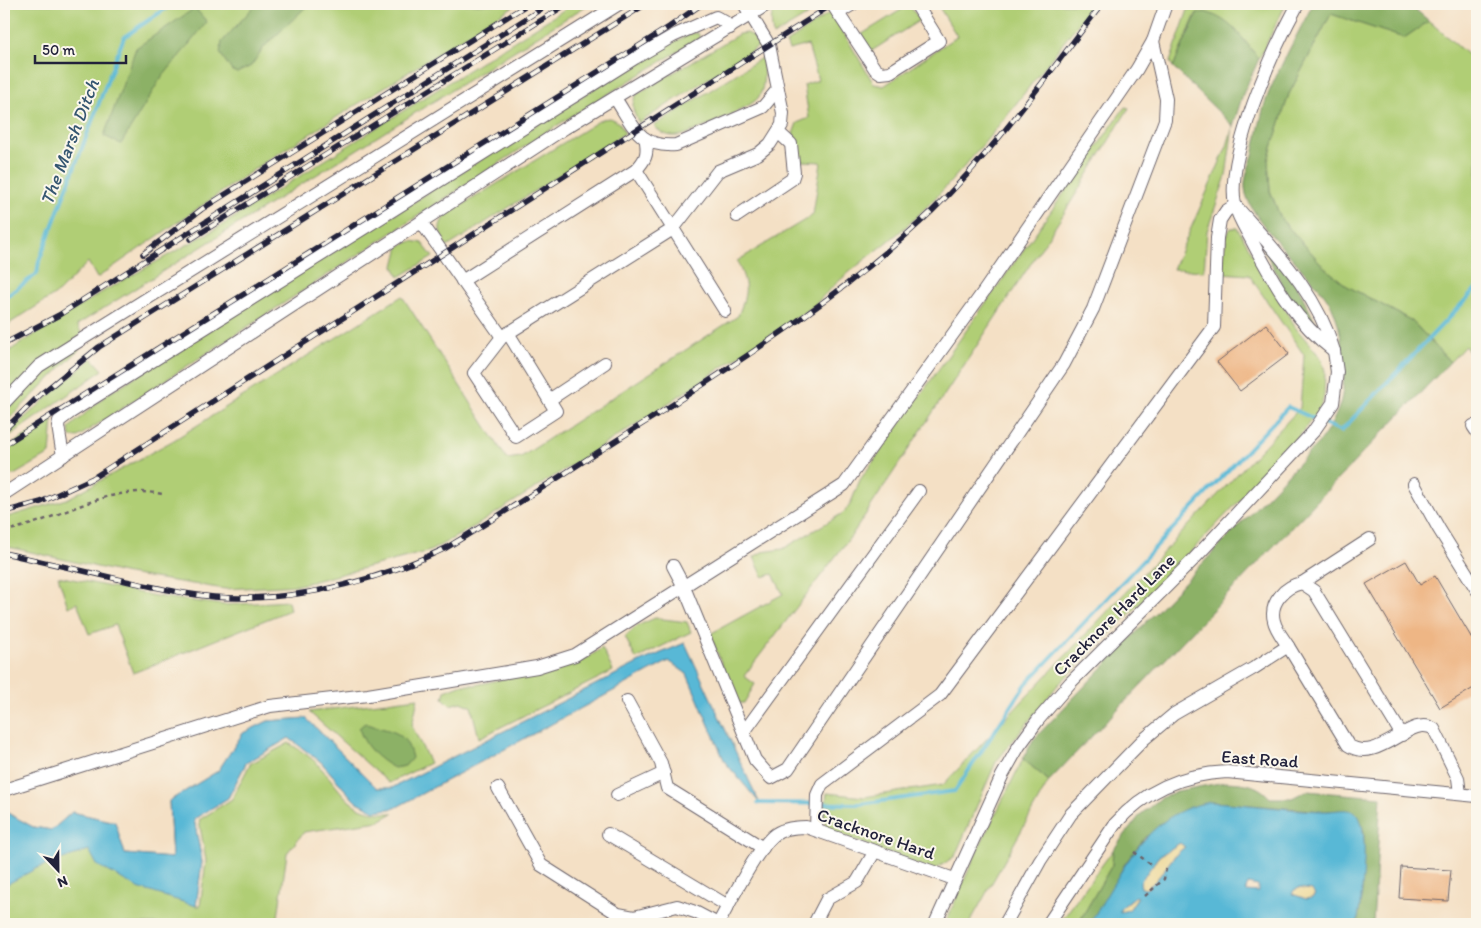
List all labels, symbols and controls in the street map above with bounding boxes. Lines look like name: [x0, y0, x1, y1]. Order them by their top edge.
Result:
scale bar: [35, 32, 126, 64]
text: 50 m: [42, 41, 75, 59]
water label: The Marsh Ditch: [35, 75, 104, 208]
street label: Cracknore Hard Lane: [1048, 549, 1180, 681]
street label: East Road: [1221, 745, 1300, 773]
street label: Cracknore Hard: [814, 804, 938, 864]
north arrow: [32, 846, 82, 896]
text: N: [55, 872, 70, 891]

